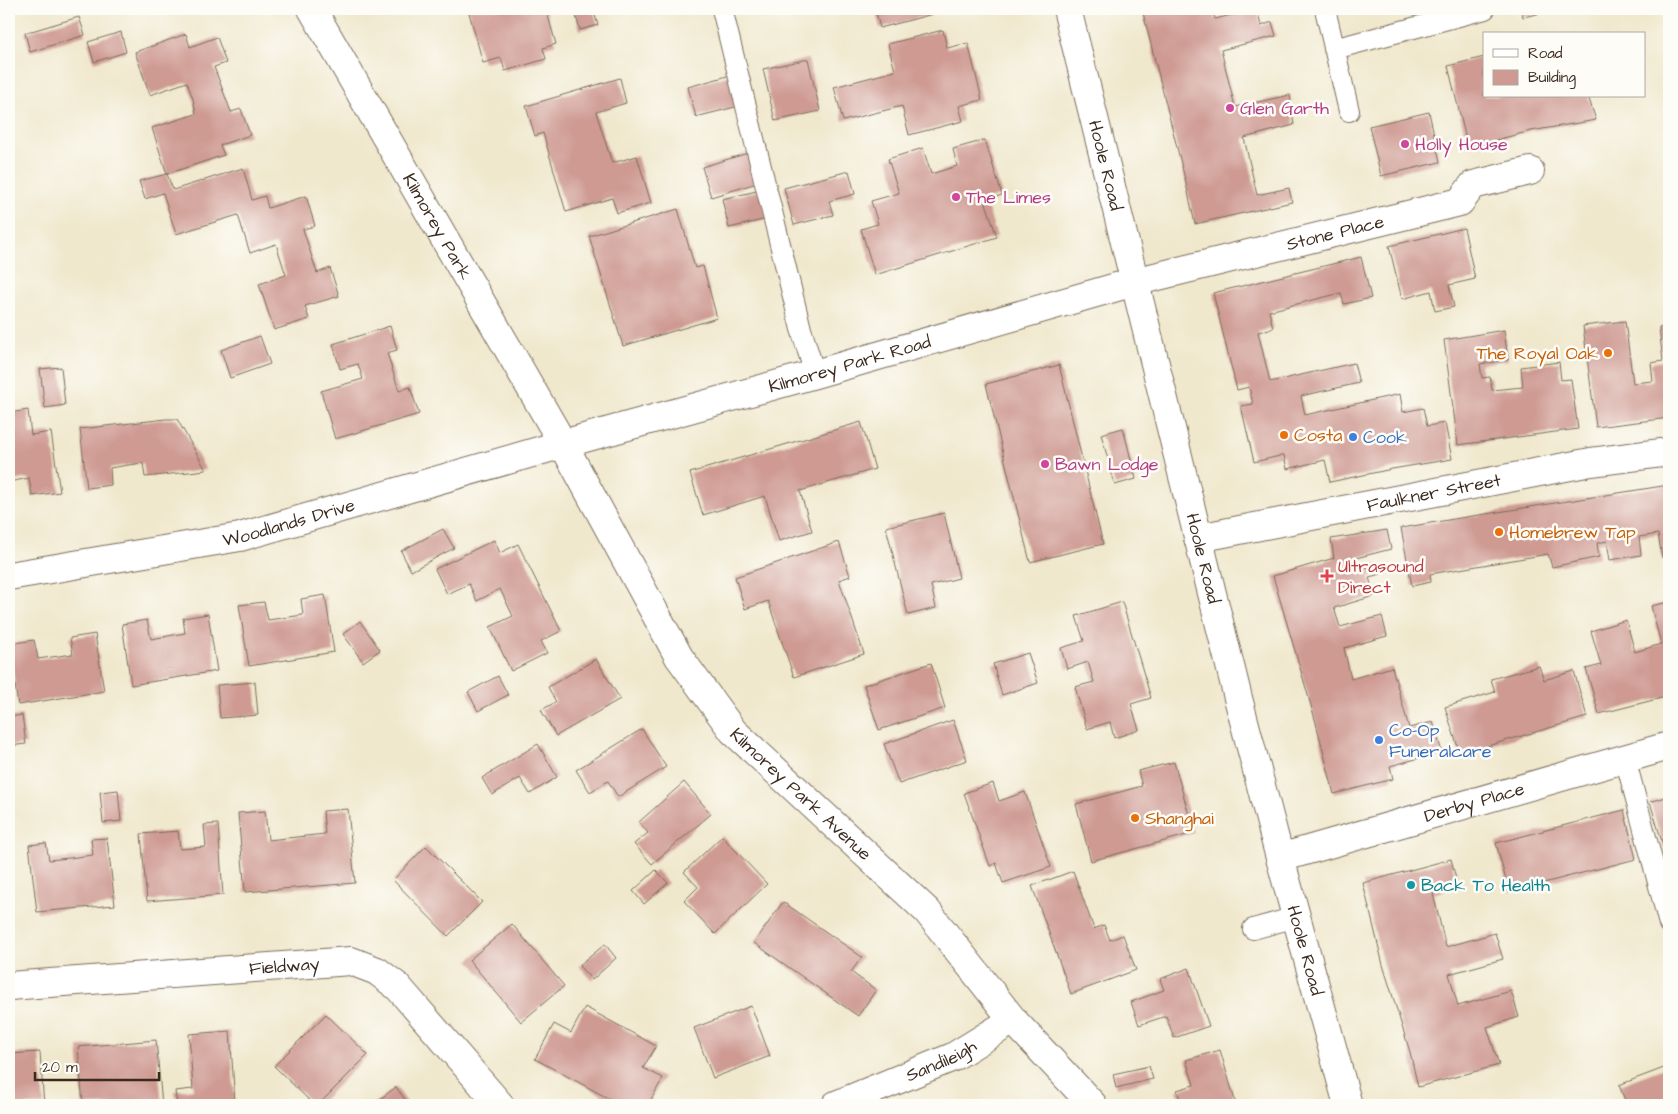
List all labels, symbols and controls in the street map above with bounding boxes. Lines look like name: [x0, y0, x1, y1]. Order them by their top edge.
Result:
legend: [1483, 32, 1646, 98]
text: Road: [1528, 43, 1563, 64]
text: Building: [1528, 67, 1576, 89]
place label: Glen Garth: [1240, 96, 1329, 121]
marker: Glen Garth: [1224, 102, 1236, 114]
street label: Hoole Road: [1082, 118, 1129, 213]
place label: Holly House: [1415, 132, 1508, 158]
marker: Holly House: [1399, 138, 1411, 150]
street label: Kilmorey Park: [396, 169, 478, 284]
place label: The Limes: [966, 185, 1051, 210]
marker: The Limes: [950, 191, 962, 203]
street label: Stone Place: [1284, 209, 1387, 257]
street label: Kilmorey Park Road: [766, 329, 934, 399]
place label: The Royal Oak: [1477, 341, 1598, 367]
marker: The Royal Oak: [1602, 347, 1614, 359]
place label: Costa: [1294, 423, 1342, 448]
place label: Cook: [1363, 425, 1407, 450]
marker: Costa: [1278, 429, 1290, 441]
marker: Cook: [1347, 431, 1359, 443]
place label: Bawn Lodge: [1055, 452, 1159, 478]
marker: Bawn Lodge: [1039, 458, 1051, 470]
street label: Faulkner Street: [1365, 468, 1504, 518]
street label: Woodlands Drive: [221, 492, 358, 553]
street label: Hoole Road: [1180, 511, 1226, 606]
place label: Homebrew Tap: [1509, 520, 1636, 545]
marker: Homebrew Tap: [1493, 526, 1505, 538]
place label: Ultrasound Direct: [1338, 554, 1424, 600]
marker: Ultrasound Direct: [1320, 569, 1334, 583]
place label: Co-Op Funeralcare: [1389, 718, 1492, 764]
street label: Kilmorey Park Avenue: [724, 722, 877, 867]
marker: Co-Op Funeralcare: [1373, 734, 1385, 746]
street label: Derby Place: [1421, 776, 1528, 829]
place label: Shanghai: [1145, 806, 1214, 832]
marker: Shanghai: [1129, 812, 1141, 824]
place label: Back To Health: [1421, 873, 1550, 898]
marker: Back To Health: [1405, 879, 1417, 891]
street label: Hoole Road: [1281, 903, 1329, 998]
street label: Fieldway: [248, 951, 321, 981]
street label: Sandileigh: [902, 1034, 981, 1088]
scale bar: [35, 1049, 159, 1081]
text: 20 m: [42, 1057, 78, 1078]

